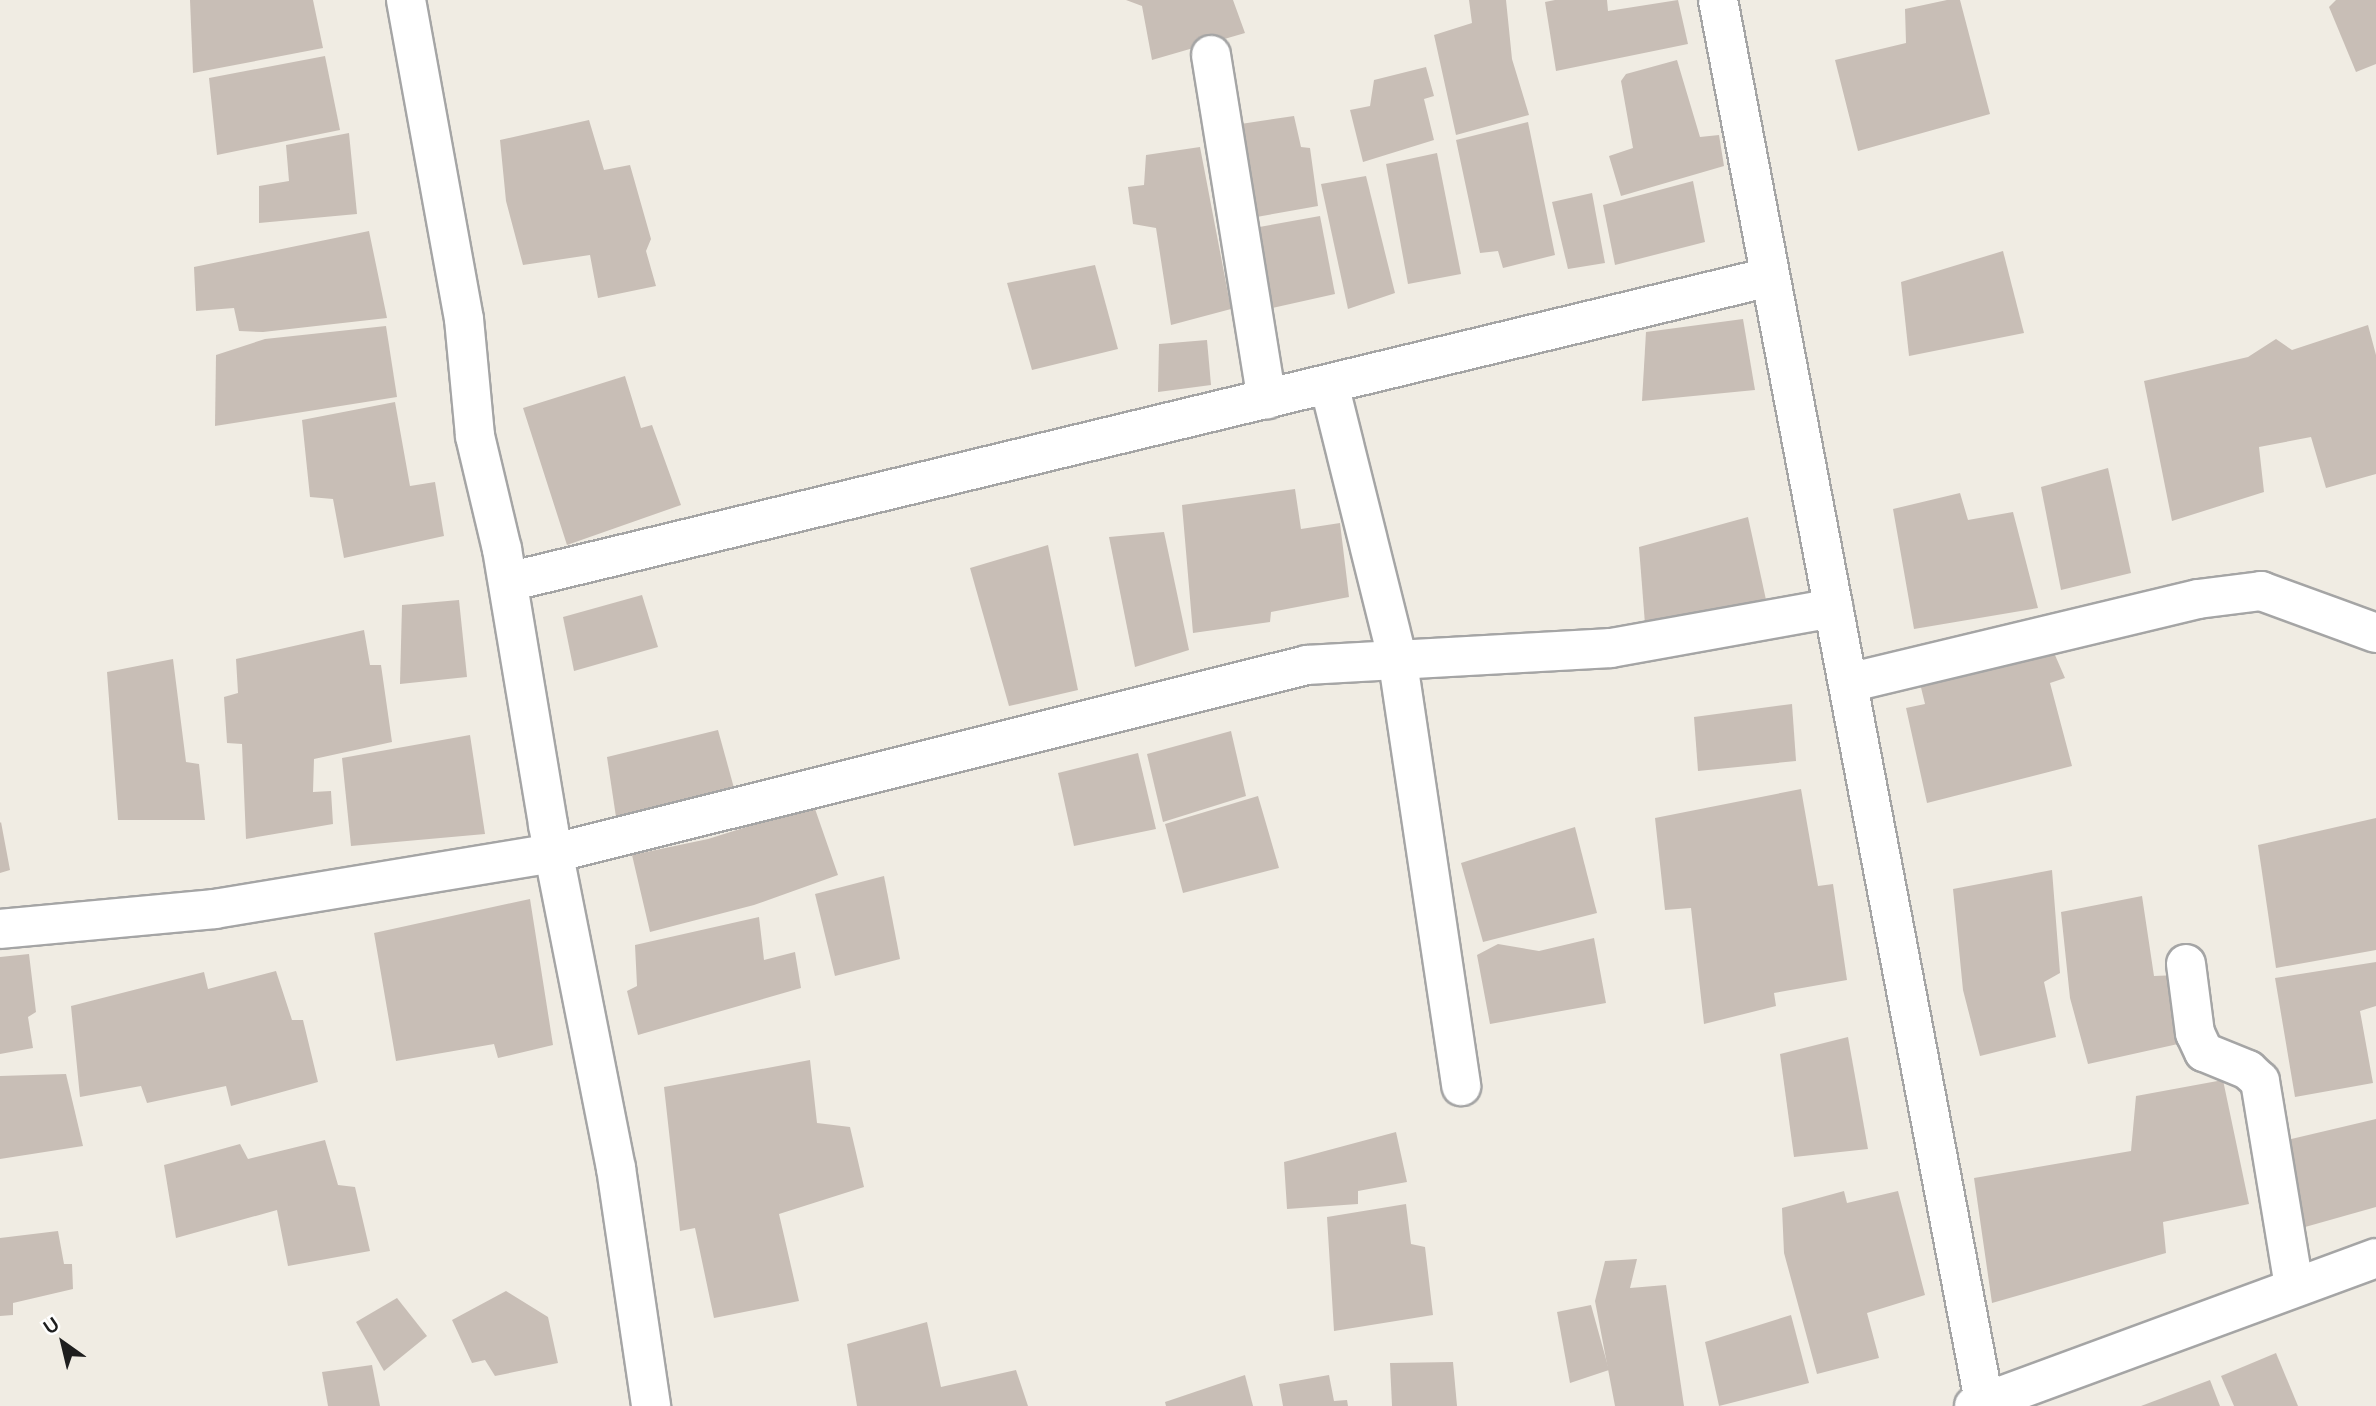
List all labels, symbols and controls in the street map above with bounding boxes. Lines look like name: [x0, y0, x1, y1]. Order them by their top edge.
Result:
north arrow: [28, 1308, 98, 1378]
text: U: [39, 1312, 63, 1339]

